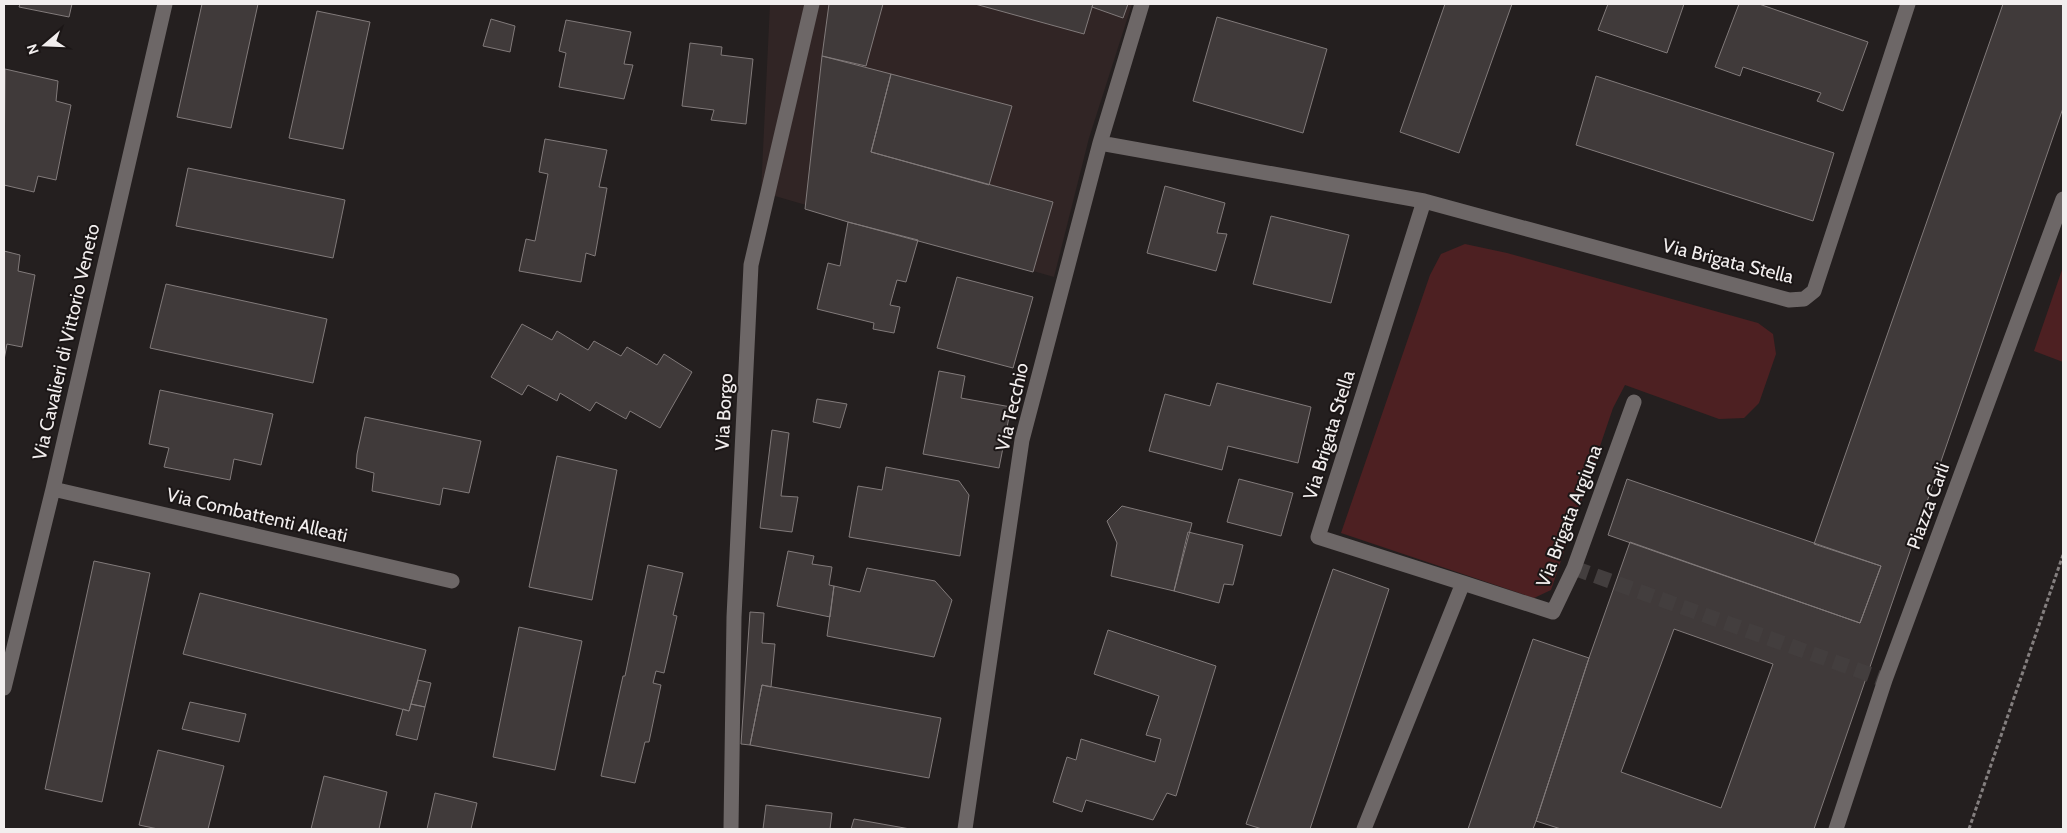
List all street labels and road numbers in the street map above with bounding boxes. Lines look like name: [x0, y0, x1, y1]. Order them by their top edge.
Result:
street label: Via Cavalieri di Vittorio Veneto: [28, 222, 104, 462]
street label: Via Brigata Stella: [1660, 234, 1796, 288]
street label: Via Tecchio: [991, 361, 1033, 453]
street label: Via Brigata Stella: [1298, 367, 1360, 503]
street label: Via Borgo: [710, 373, 738, 451]
street label: Via Brigata Argiuna: [1531, 442, 1607, 590]
street label: Piazza Carli: [1902, 460, 1954, 552]
street label: Via Combattenti Alleati: [164, 483, 350, 547]

